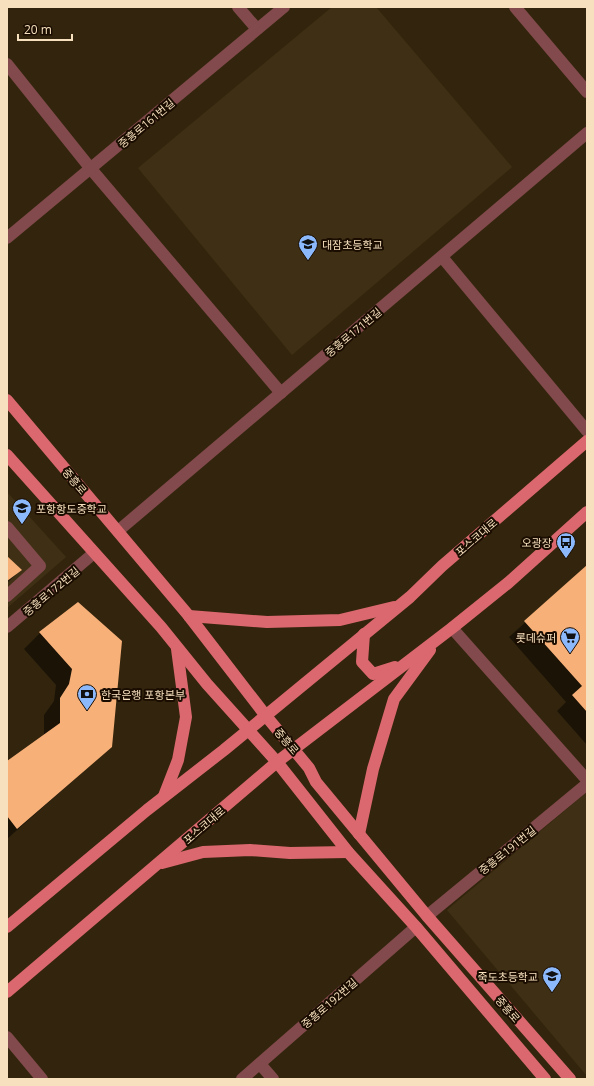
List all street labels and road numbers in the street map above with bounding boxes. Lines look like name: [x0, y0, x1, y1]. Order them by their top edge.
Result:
street label: 중흥로161번길: [115, 95, 177, 151]
street label: 중흥로171번길: [322, 304, 384, 360]
street label: 중흥로: [59, 465, 91, 497]
street label: 포스코대로: [452, 515, 500, 559]
street label: 중흥로172번길: [20, 563, 82, 619]
street label: 중흥로: [271, 725, 303, 757]
street label: 포스코대로: [180, 803, 228, 847]
street label: 중흥로191번길: [475, 822, 539, 878]
street label: 중흥로192번길: [298, 975, 360, 1031]
street label: 중흥로: [492, 993, 524, 1025]

